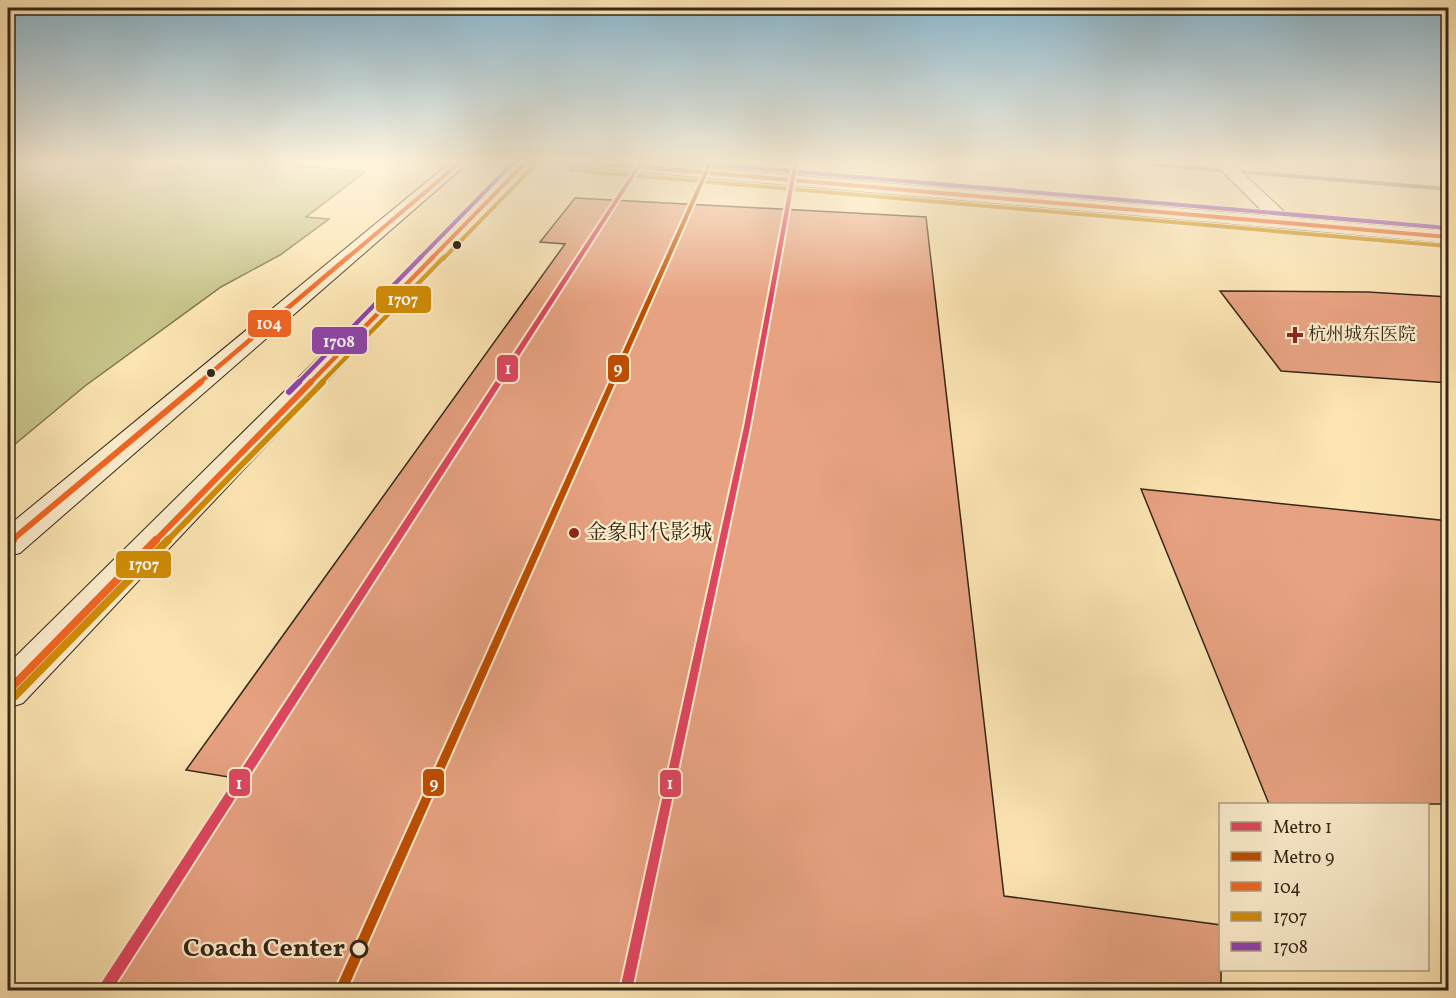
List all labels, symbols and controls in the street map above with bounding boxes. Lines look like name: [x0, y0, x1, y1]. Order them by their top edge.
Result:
unlabelled marker: [451, 239, 463, 251]
line badge: 1707: [375, 285, 432, 314]
text: 1707: [387, 290, 419, 312]
line badge: 104: [247, 309, 292, 338]
text: 104: [256, 314, 282, 336]
place label: 杭州城东医院: [1308, 323, 1416, 348]
line badge: 1708: [311, 326, 368, 355]
marker: 杭州城东医院: [1286, 326, 1304, 344]
text: 1708: [323, 332, 355, 354]
line badge: 1: [496, 354, 519, 383]
line badge: 9: [607, 354, 630, 383]
text: 1: [505, 359, 511, 381]
text: 9: [614, 359, 623, 381]
unlabelled marker: [205, 367, 217, 379]
place label: 金象时代影城: [586, 519, 712, 548]
marker: 金象时代影城: [567, 526, 581, 540]
line badge: 1707: [115, 550, 172, 579]
text: 1707: [128, 555, 160, 577]
line badge: 1: [228, 768, 251, 797]
line badge: 9: [422, 768, 445, 797]
line badge: 1: [659, 769, 682, 798]
text: 1: [236, 774, 242, 796]
text: 9: [430, 774, 439, 796]
text: 1: [667, 774, 673, 796]
legend: [1219, 803, 1429, 971]
text: Metro 1: [1273, 816, 1332, 841]
text: Metro 9: [1273, 846, 1334, 871]
text: 104: [1273, 876, 1301, 901]
text: 1707: [1273, 906, 1308, 931]
place label: Coach Center: [183, 931, 345, 967]
text: 1708: [1273, 936, 1308, 961]
marker: Coach Center: [350, 940, 368, 958]

